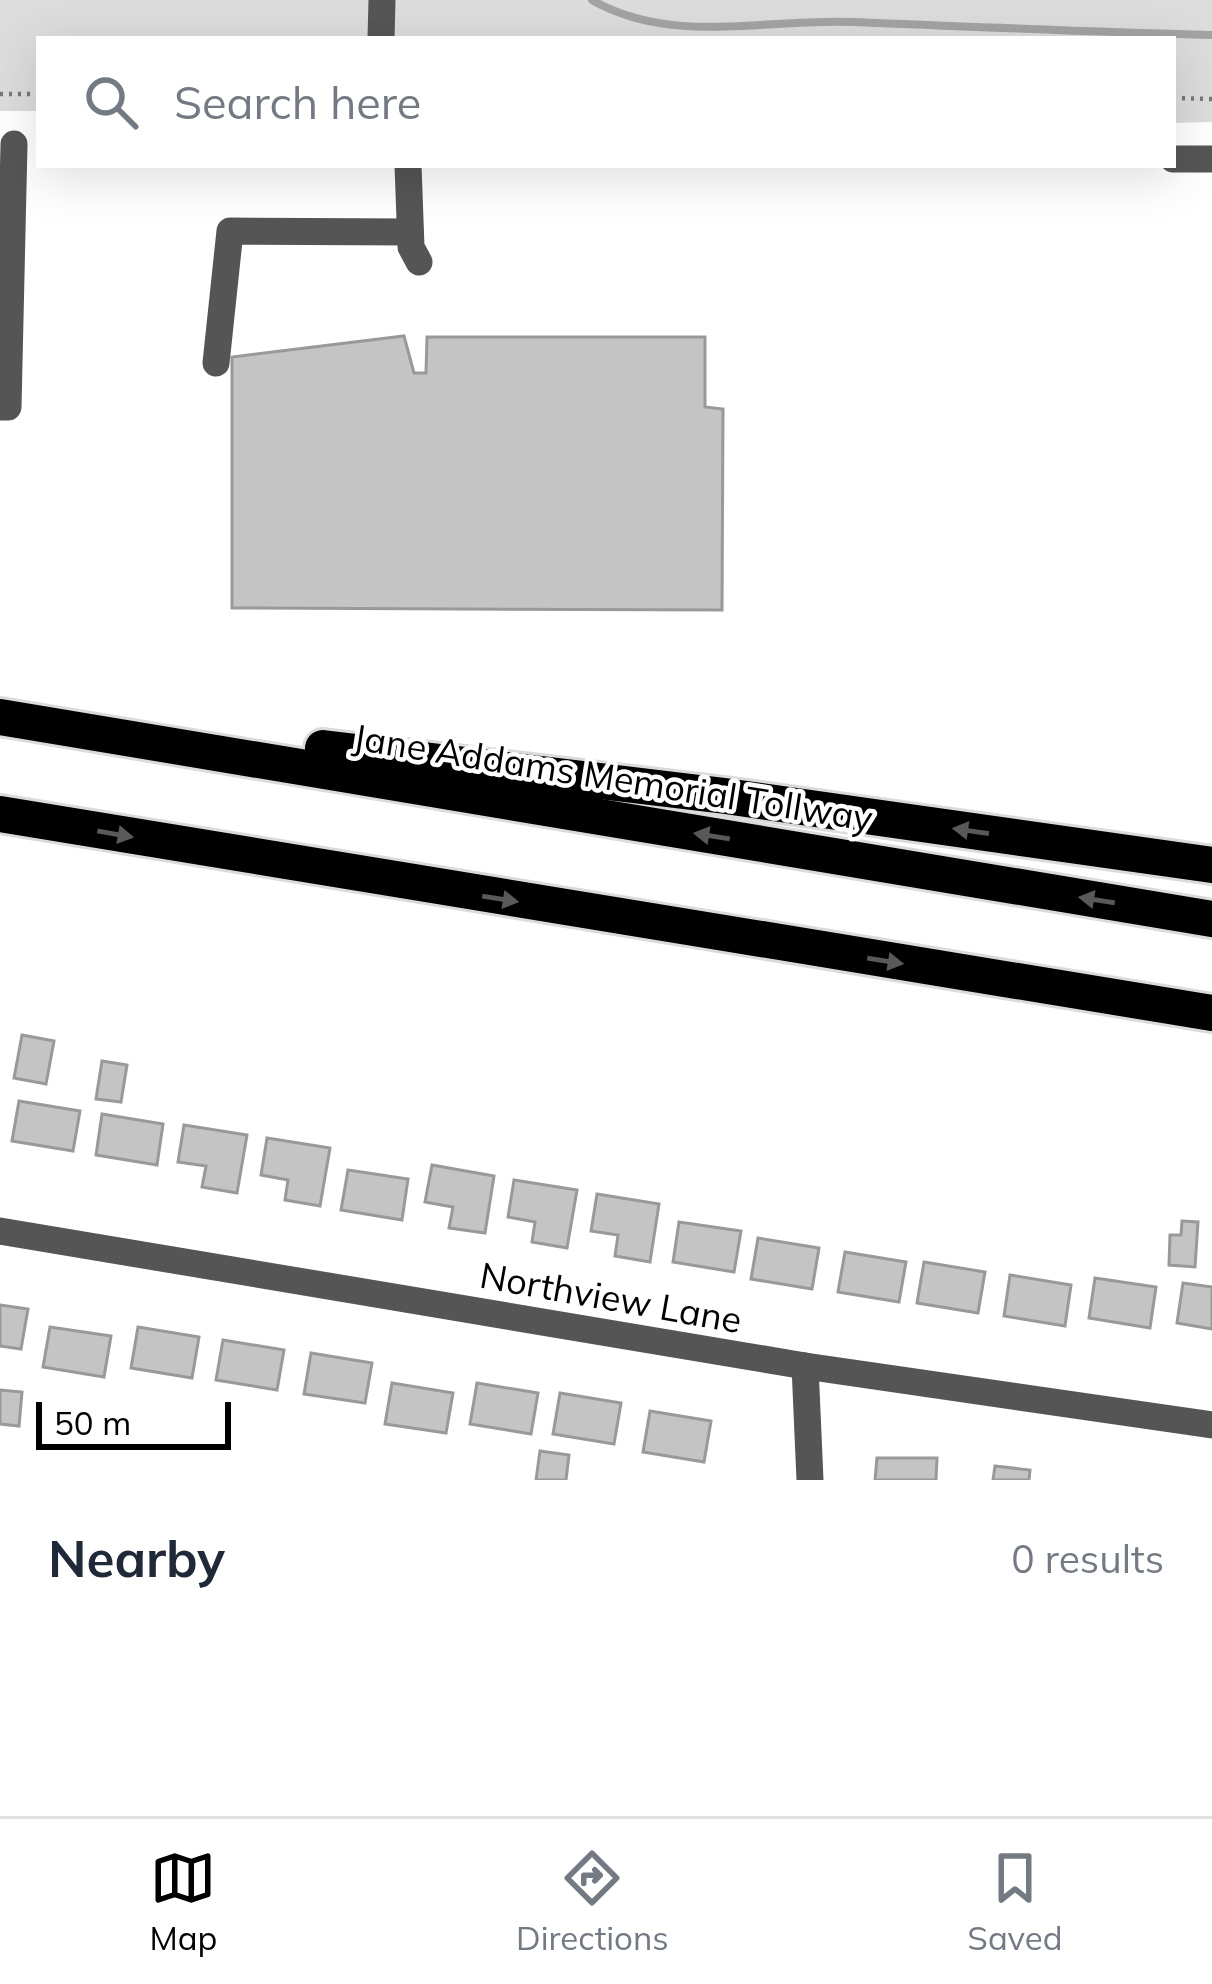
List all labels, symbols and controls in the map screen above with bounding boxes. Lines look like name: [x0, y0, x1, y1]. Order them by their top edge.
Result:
search box: [36, 36, 1176, 168]
icon: search: [78, 69, 144, 135]
text: Search here: [174, 74, 421, 130]
street label: Jane Addams Memorial Tollway: [350, 714, 876, 840]
one-way arrow: [952, 821, 990, 840]
one-way arrow: [97, 825, 135, 843]
one-way arrow: [693, 826, 730, 845]
one-way arrow: [482, 889, 519, 908]
one-way arrow: [1077, 890, 1115, 908]
one-way arrow: [867, 951, 904, 970]
street label: Northview Lane: [477, 1252, 745, 1342]
scale bar: [36, 1396, 231, 1449]
text: 50 m: [54, 1402, 131, 1443]
text: Nearby: [48, 1526, 225, 1590]
text: 0 results: [1011, 1534, 1164, 1583]
tab: Map: [149, 1845, 217, 1958]
tab: Directions: [516, 1845, 669, 1958]
tab: Saved: [967, 1845, 1063, 1958]

